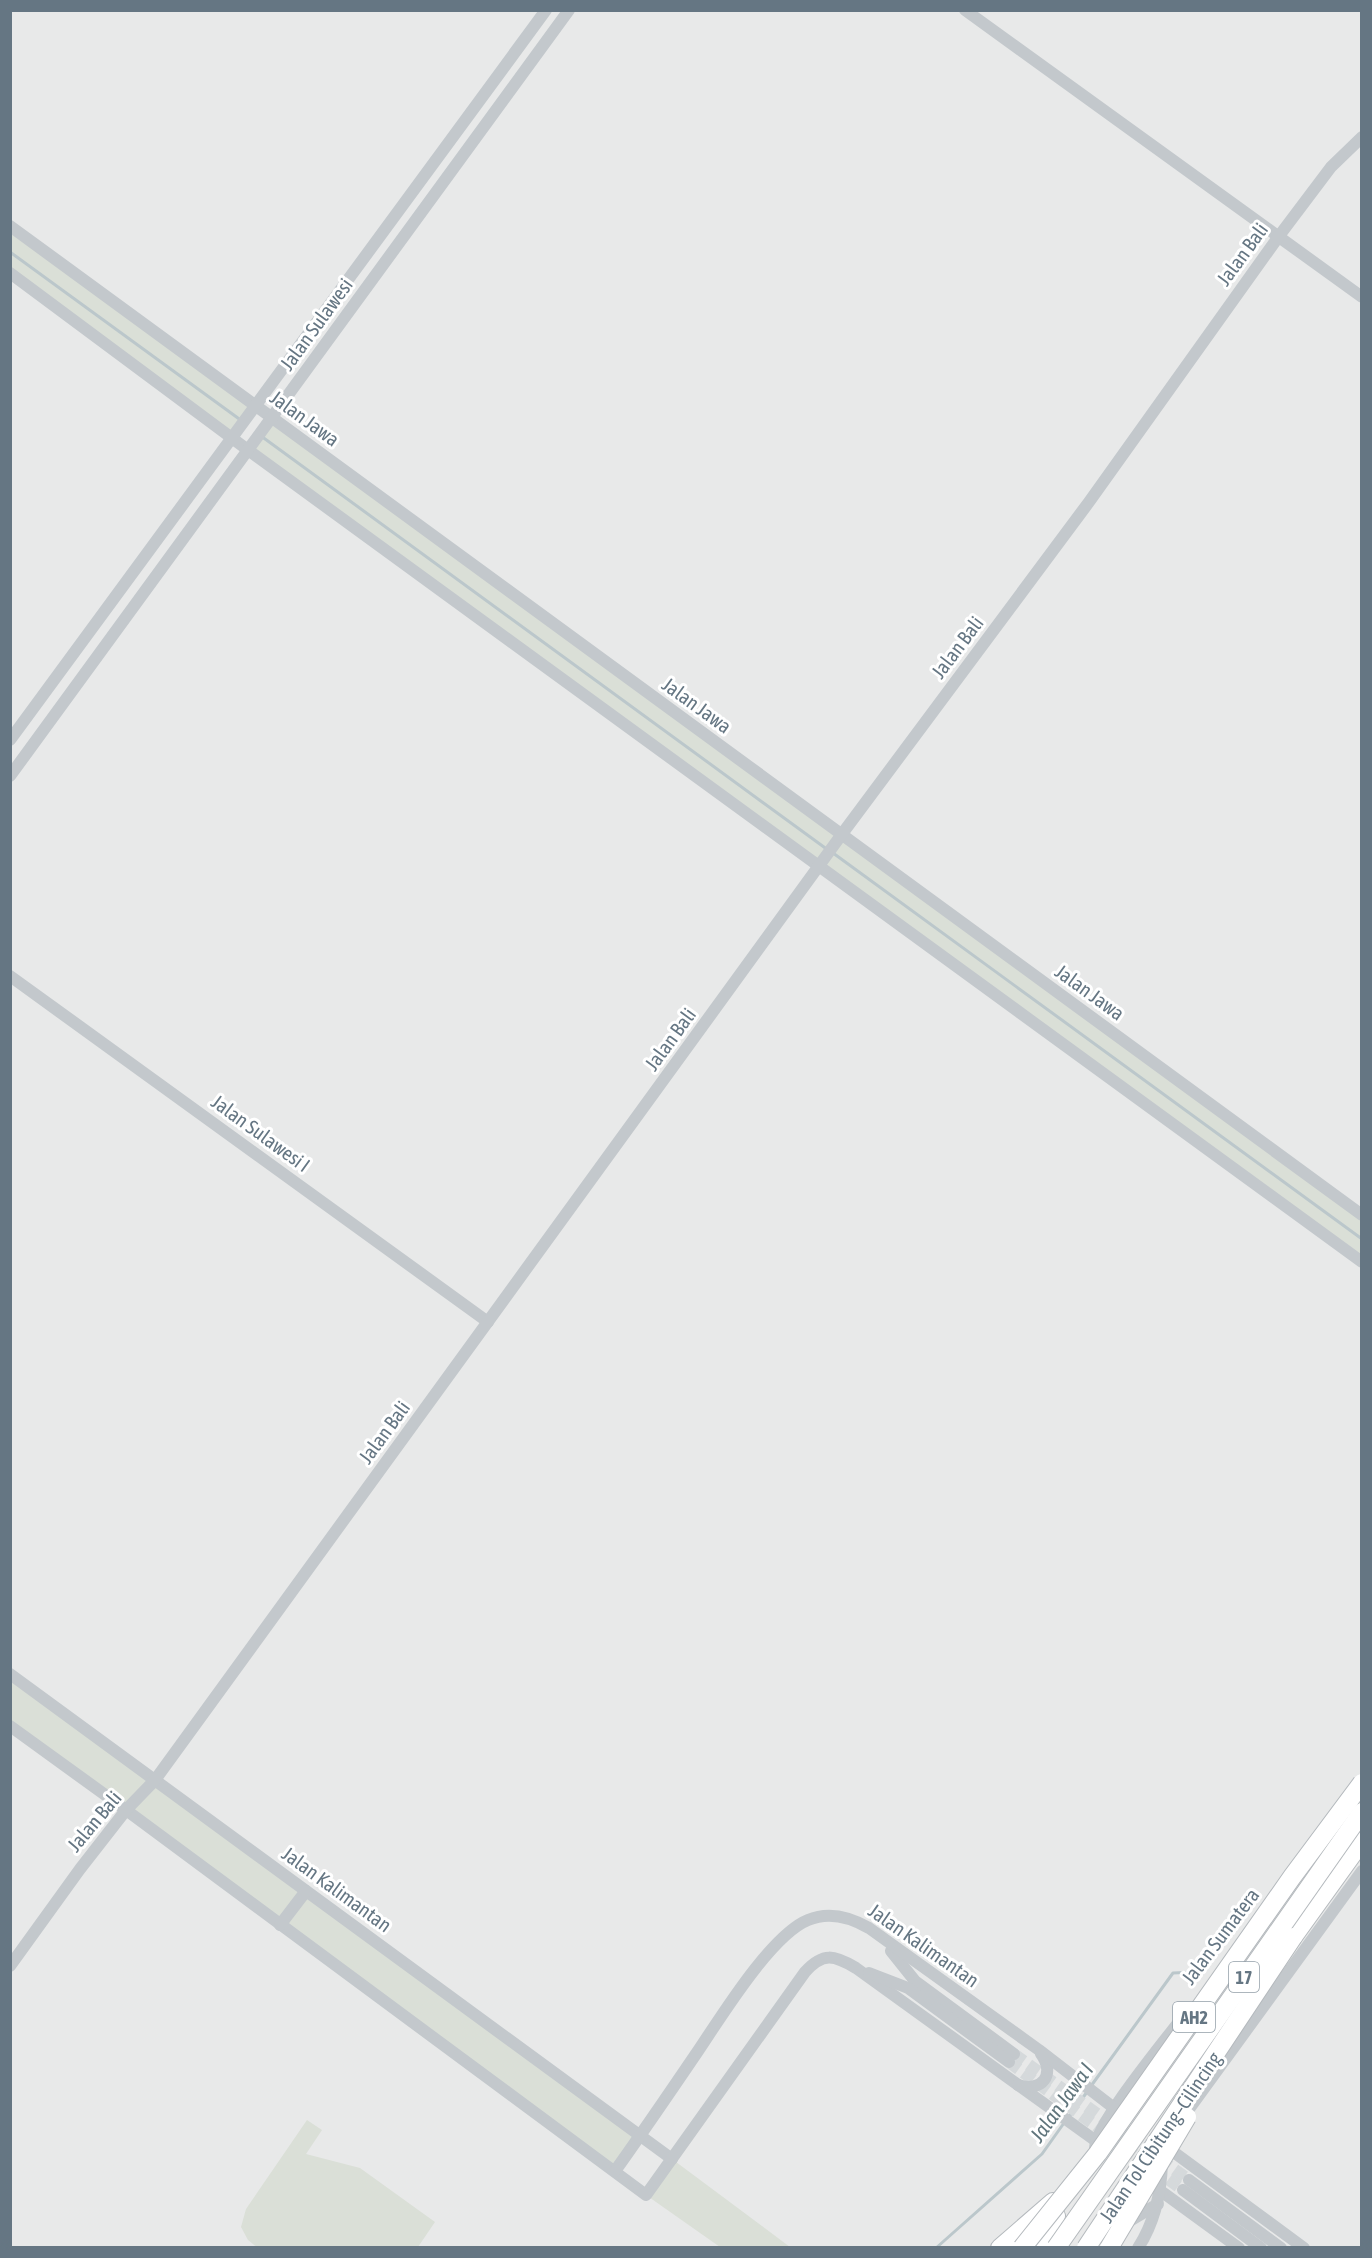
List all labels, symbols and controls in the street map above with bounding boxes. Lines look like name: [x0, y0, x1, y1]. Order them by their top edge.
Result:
street label: Jalan Bali: [1212, 218, 1272, 290]
street label: Jalan Sulawesi: [275, 274, 357, 374]
street label: Jalan Jawa: [266, 385, 344, 451]
street label: Jalan Bali: [926, 612, 988, 682]
street label: Jalan Jawa: [658, 672, 736, 738]
street label: Jalan Jawa: [1051, 959, 1129, 1025]
street label: Jalan Bali: [640, 1003, 700, 1075]
street label: Jalan Sulawesi I: [207, 1090, 315, 1176]
street label: Jalan Bali: [354, 1396, 414, 1468]
street label: Jalan Bali: [62, 1786, 126, 1856]
street label: Jalan Kalimantan: [278, 1842, 396, 1936]
street label: Jalan Sumatera: [1177, 1884, 1263, 1988]
street label: Jalan Kalimantan: [864, 1898, 984, 1992]
road number: 17: [1229, 1962, 1259, 1992]
road number: AH2: [1173, 2002, 1215, 2032]
street label: Jalan Tol Cibitung–Cilincing: [1094, 2047, 1226, 2227]
water label: Jalan Jawa I: [1024, 2058, 1098, 2147]

